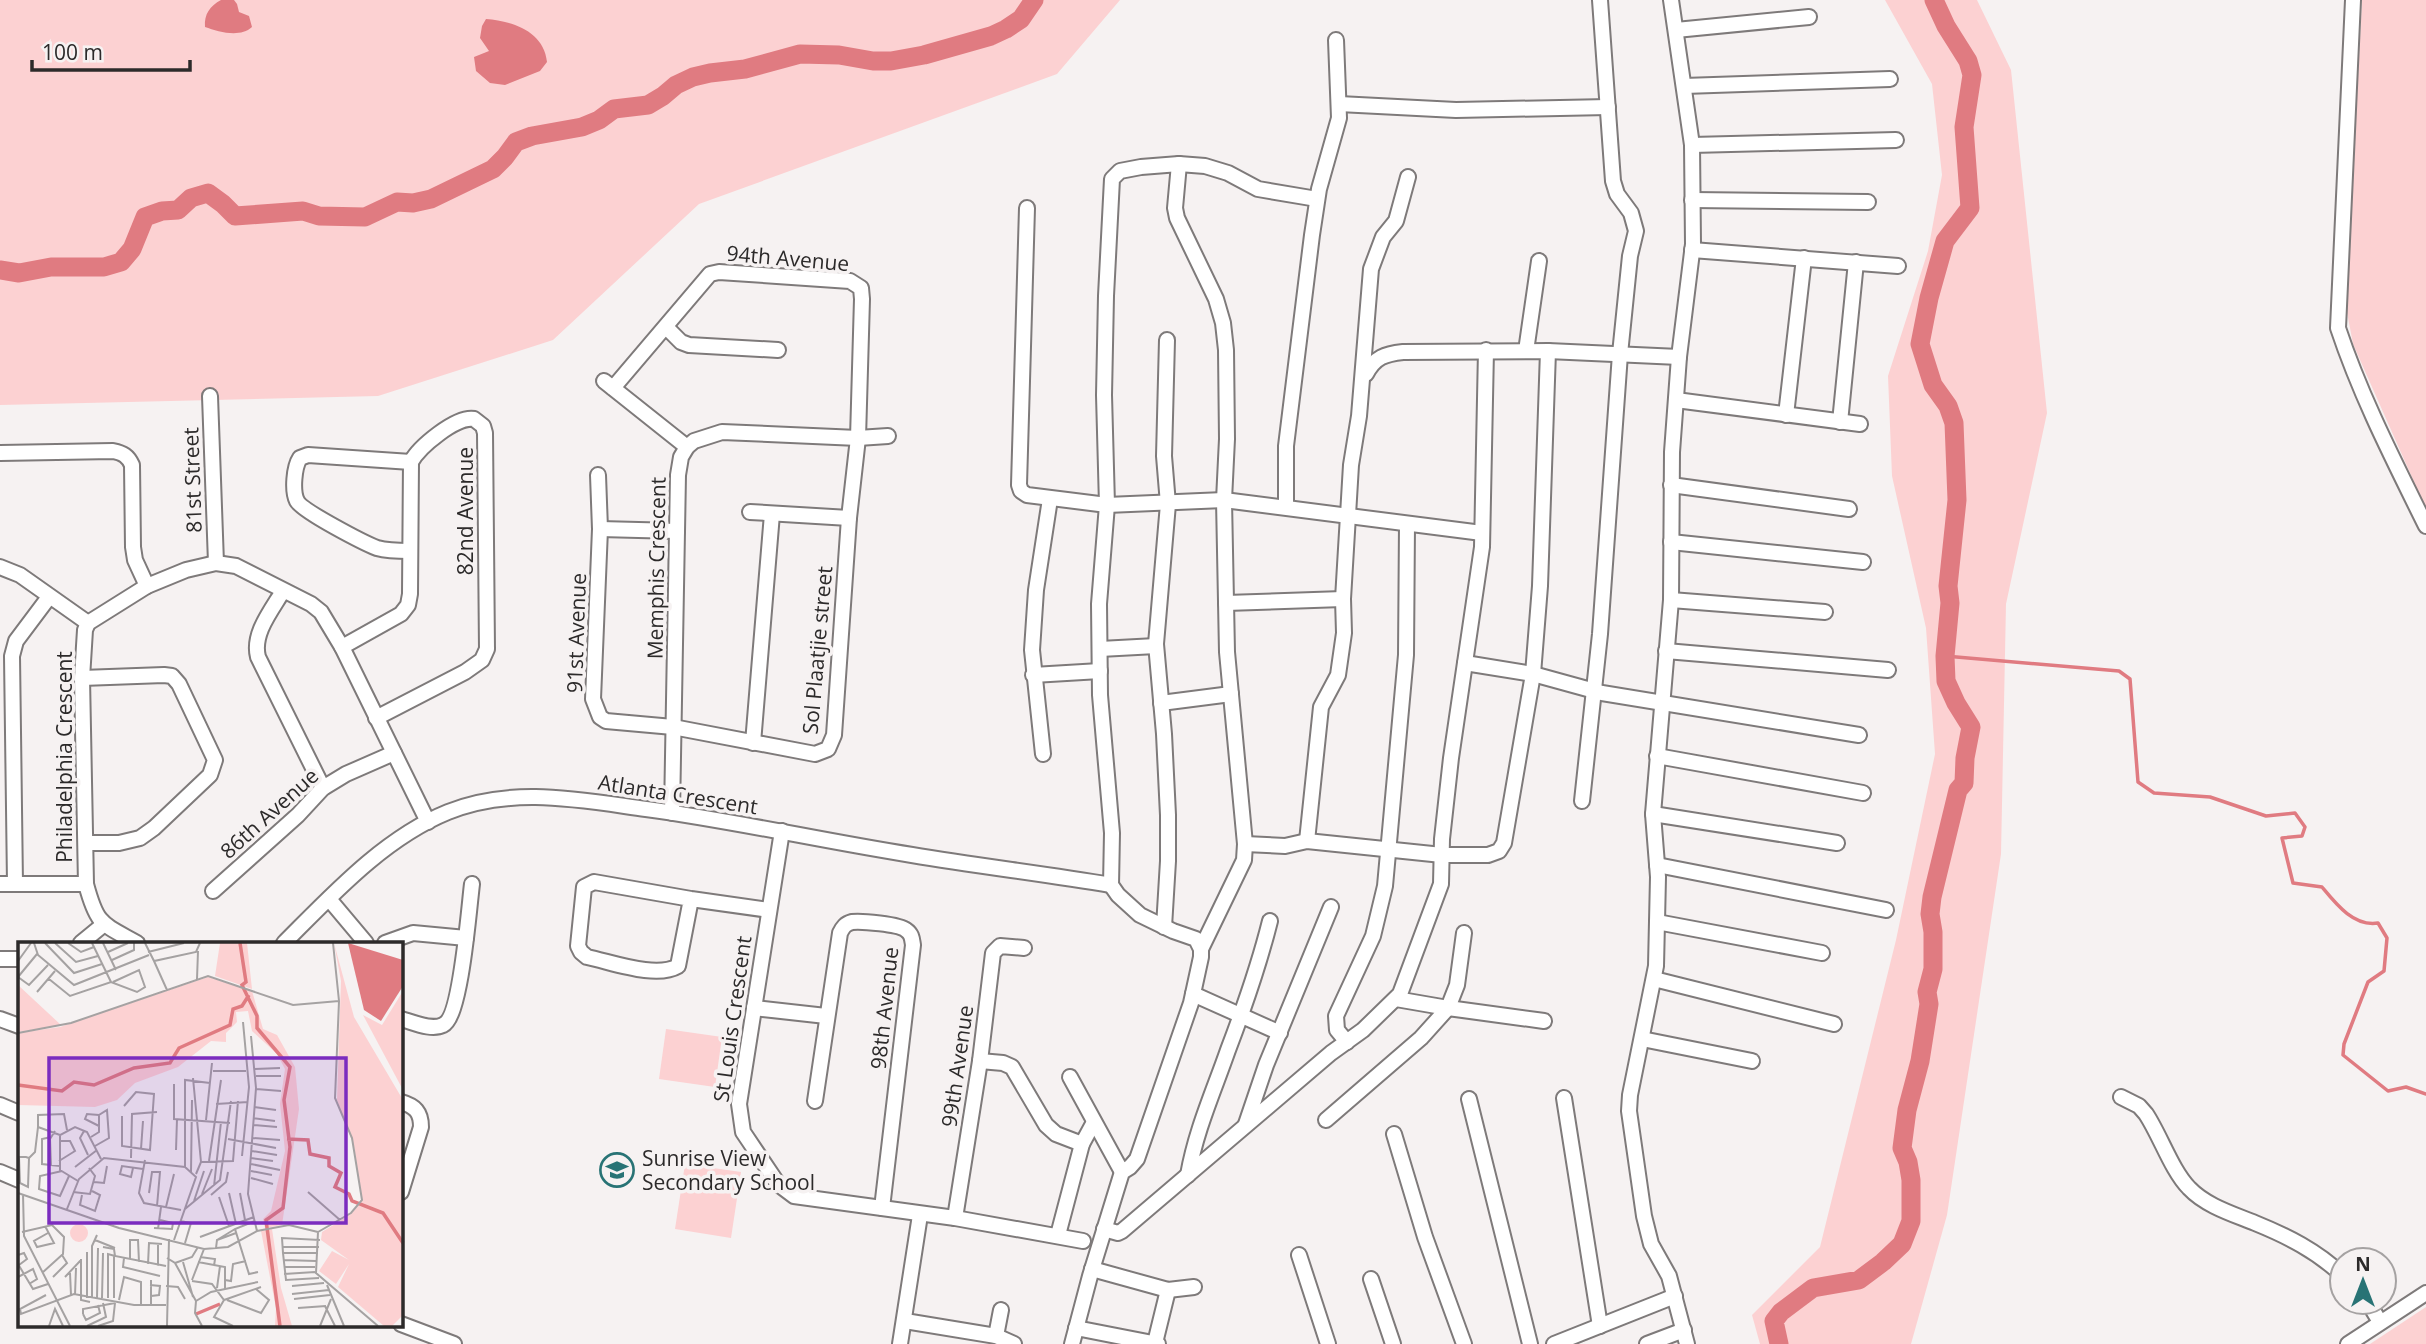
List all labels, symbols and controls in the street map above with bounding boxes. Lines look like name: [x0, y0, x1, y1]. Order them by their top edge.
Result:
scale bar: [32, 28, 189, 72]
text: 100 m: [42, 38, 103, 66]
street label: 94th Avenue: [726, 239, 850, 277]
street label: 81st Street: [176, 427, 208, 533]
street label: 82nd Avenue: [451, 447, 479, 575]
street label: Memphis Crescent: [640, 477, 672, 659]
street label: Sol Plaatjie street: [796, 565, 838, 735]
street label: 91st Avenue: [560, 573, 592, 693]
street label: Philadelphia Crescent: [50, 651, 78, 863]
street label: 86th Avenue: [214, 761, 324, 865]
street label: Atlanta Crescent: [596, 768, 760, 820]
street label: St Louis Crescent: [706, 934, 758, 1104]
inset map: [18, 942, 402, 1326]
street label: 98th Avenue: [864, 945, 904, 1071]
street label: 99th Avenue: [935, 1003, 979, 1129]
place label: Sunrise View Secondary School: [642, 1144, 815, 1196]
school or university icon: Sunrise View Secondary School: [598, 1151, 636, 1189]
north arrow: [2328, 1246, 2398, 1316]
text: N: [2355, 1251, 2371, 1277]

